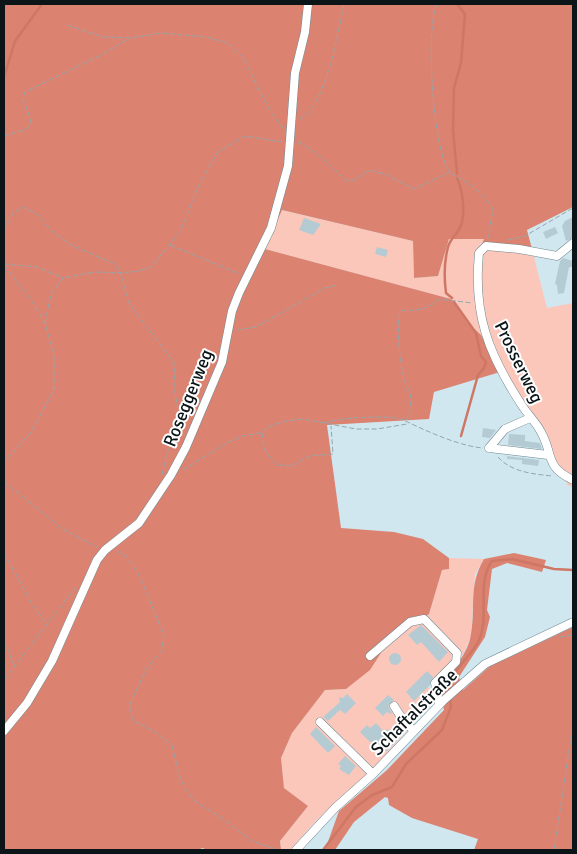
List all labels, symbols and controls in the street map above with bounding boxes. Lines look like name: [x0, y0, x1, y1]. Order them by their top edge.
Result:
street label: Prosserweg: [490, 317, 548, 407]
street label: Roseggerweg: [158, 346, 218, 450]
street label: Schaftalstraße: [366, 664, 462, 760]

